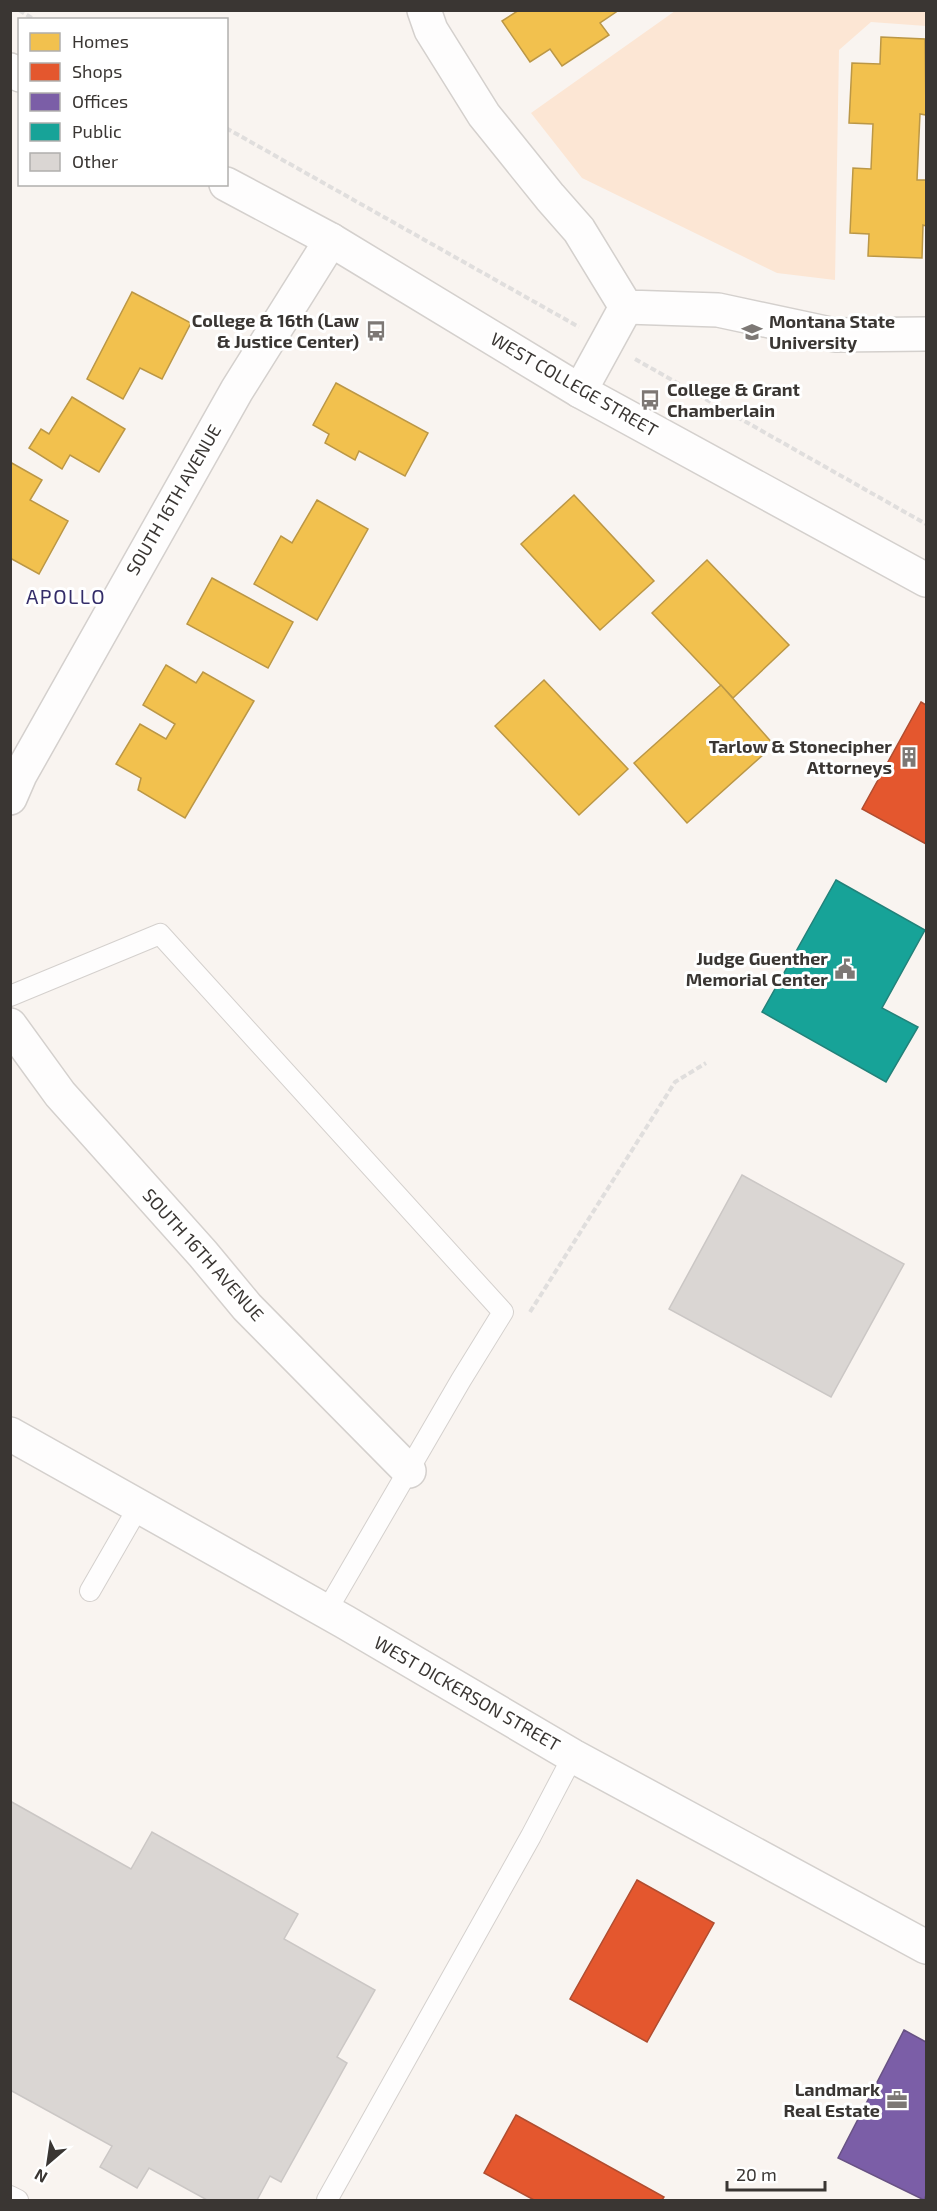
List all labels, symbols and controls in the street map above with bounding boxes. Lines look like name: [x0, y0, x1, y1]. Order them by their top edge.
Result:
legend: [18, 18, 228, 186]
text: Homes: [72, 30, 129, 52]
text: Shops: [72, 60, 122, 82]
text: Offices: [72, 90, 128, 112]
text: Public: [72, 120, 122, 142]
text: Other: [72, 150, 118, 172]
place label: College & 16th (Law & Justice Center): [192, 309, 360, 352]
place label: Montana State University: [769, 310, 895, 353]
bus stop icon: College & 16th (Law & Justice Center): [364, 319, 388, 343]
school or university icon: Montana State University: [740, 320, 764, 344]
street label: WEST COLLEGE STREET: [487, 327, 663, 441]
place label: College & Grant Chamberlain: [667, 378, 801, 421]
bus stop icon: College & Grant Chamberlain: [638, 388, 662, 412]
street label: SOUTH 16TH AVENUE: [121, 420, 225, 579]
district label: APOLLO: [26, 584, 106, 608]
place label: Tarlow & Stonecipher Attorneys: [709, 735, 892, 778]
building icon: Tarlow & Stonecipher Attorneys: [897, 745, 921, 769]
place label: Judge Guenther Memorial Center: [686, 947, 828, 990]
public building icon: Judge Guenther Memorial Center: [833, 957, 857, 981]
street label: SOUTH 16TH AVENUE: [139, 1184, 269, 1325]
street label: WEST DICKERSON STREET: [371, 1631, 565, 1756]
place label: Landmark Real Estate: [784, 2078, 880, 2121]
office icon: Landmark Real Estate: [885, 2088, 909, 2112]
north arrow: [18, 2133, 78, 2193]
scale bar: [727, 2154, 824, 2192]
text: 20 m: [736, 2163, 777, 2185]
text: N: [31, 2165, 50, 2188]

